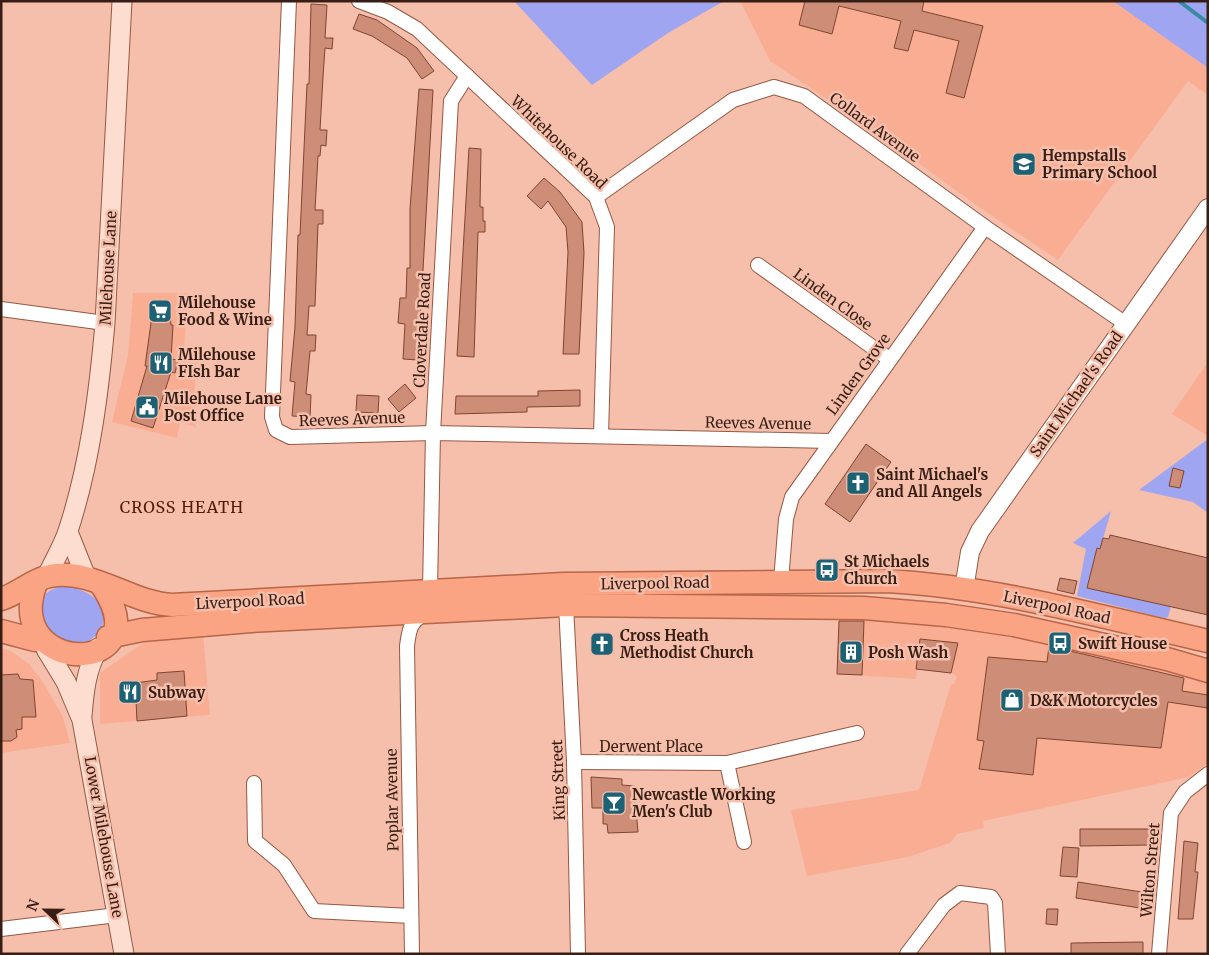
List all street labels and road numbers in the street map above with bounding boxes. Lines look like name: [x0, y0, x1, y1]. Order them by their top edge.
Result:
street label: Collard Avenue: [826, 88, 924, 166]
street label: Whitehouse Road: [506, 91, 611, 193]
street label: Milehouse Lane: [96, 210, 120, 326]
street label: Linden Close: [790, 264, 876, 334]
street label: Cloverdale Road: [409, 272, 435, 388]
street label: Saint Michael's Road: [1025, 328, 1127, 460]
street label: Linden Grove: [822, 329, 894, 419]
street label: Reeves Avenue: [299, 408, 406, 430]
street label: Reeves Avenue: [705, 413, 811, 433]
street label: Liverpool Road: [600, 573, 710, 593]
street label: Liverpool Road: [1002, 586, 1112, 628]
street label: Liverpool Road: [195, 589, 305, 613]
street label: Derwent Place: [599, 737, 703, 756]
street label: King Street: [547, 739, 569, 821]
street label: Poplar Avenue: [382, 748, 402, 852]
street label: Lower Milehouse Lane: [80, 755, 128, 919]
street label: Wilton Street: [1136, 822, 1164, 919]

